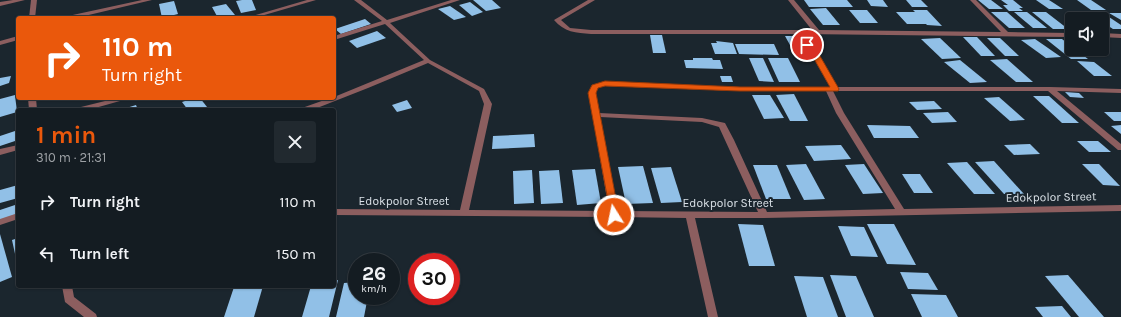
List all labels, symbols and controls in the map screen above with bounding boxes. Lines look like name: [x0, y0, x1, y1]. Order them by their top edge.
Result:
map controls: [1065, 12, 1109, 56]
button: sound: [1065, 12, 1109, 56]
pin: [790, 28, 824, 62]
text: 110 m: [102, 30, 173, 63]
icon: right: [36, 32, 88, 84]
icon: arrive: [796, 34, 818, 56]
text: Turn right: [102, 64, 182, 86]
text: 1 min: [36, 121, 96, 149]
button: close: [274, 121, 316, 163]
text: 310 m · 21:31: [36, 150, 106, 165]
street label: Edokpolor Street: [1005, 189, 1097, 205]
icon: right: [36, 191, 58, 213]
text: Turn right: [70, 193, 140, 211]
text: 110 m: [280, 193, 316, 211]
street label: Edokpolor Street: [359, 194, 450, 208]
position arrow: [593, 194, 635, 236]
street label: Edokpolor Street: [683, 196, 774, 210]
icon: left: [36, 243, 58, 265]
text: Turn left: [70, 245, 129, 263]
text: 150 m: [276, 245, 316, 263]
speed limit sign: 30: [408, 253, 460, 305]
text: 26: [362, 262, 386, 285]
text: km/h: [361, 283, 387, 295]

